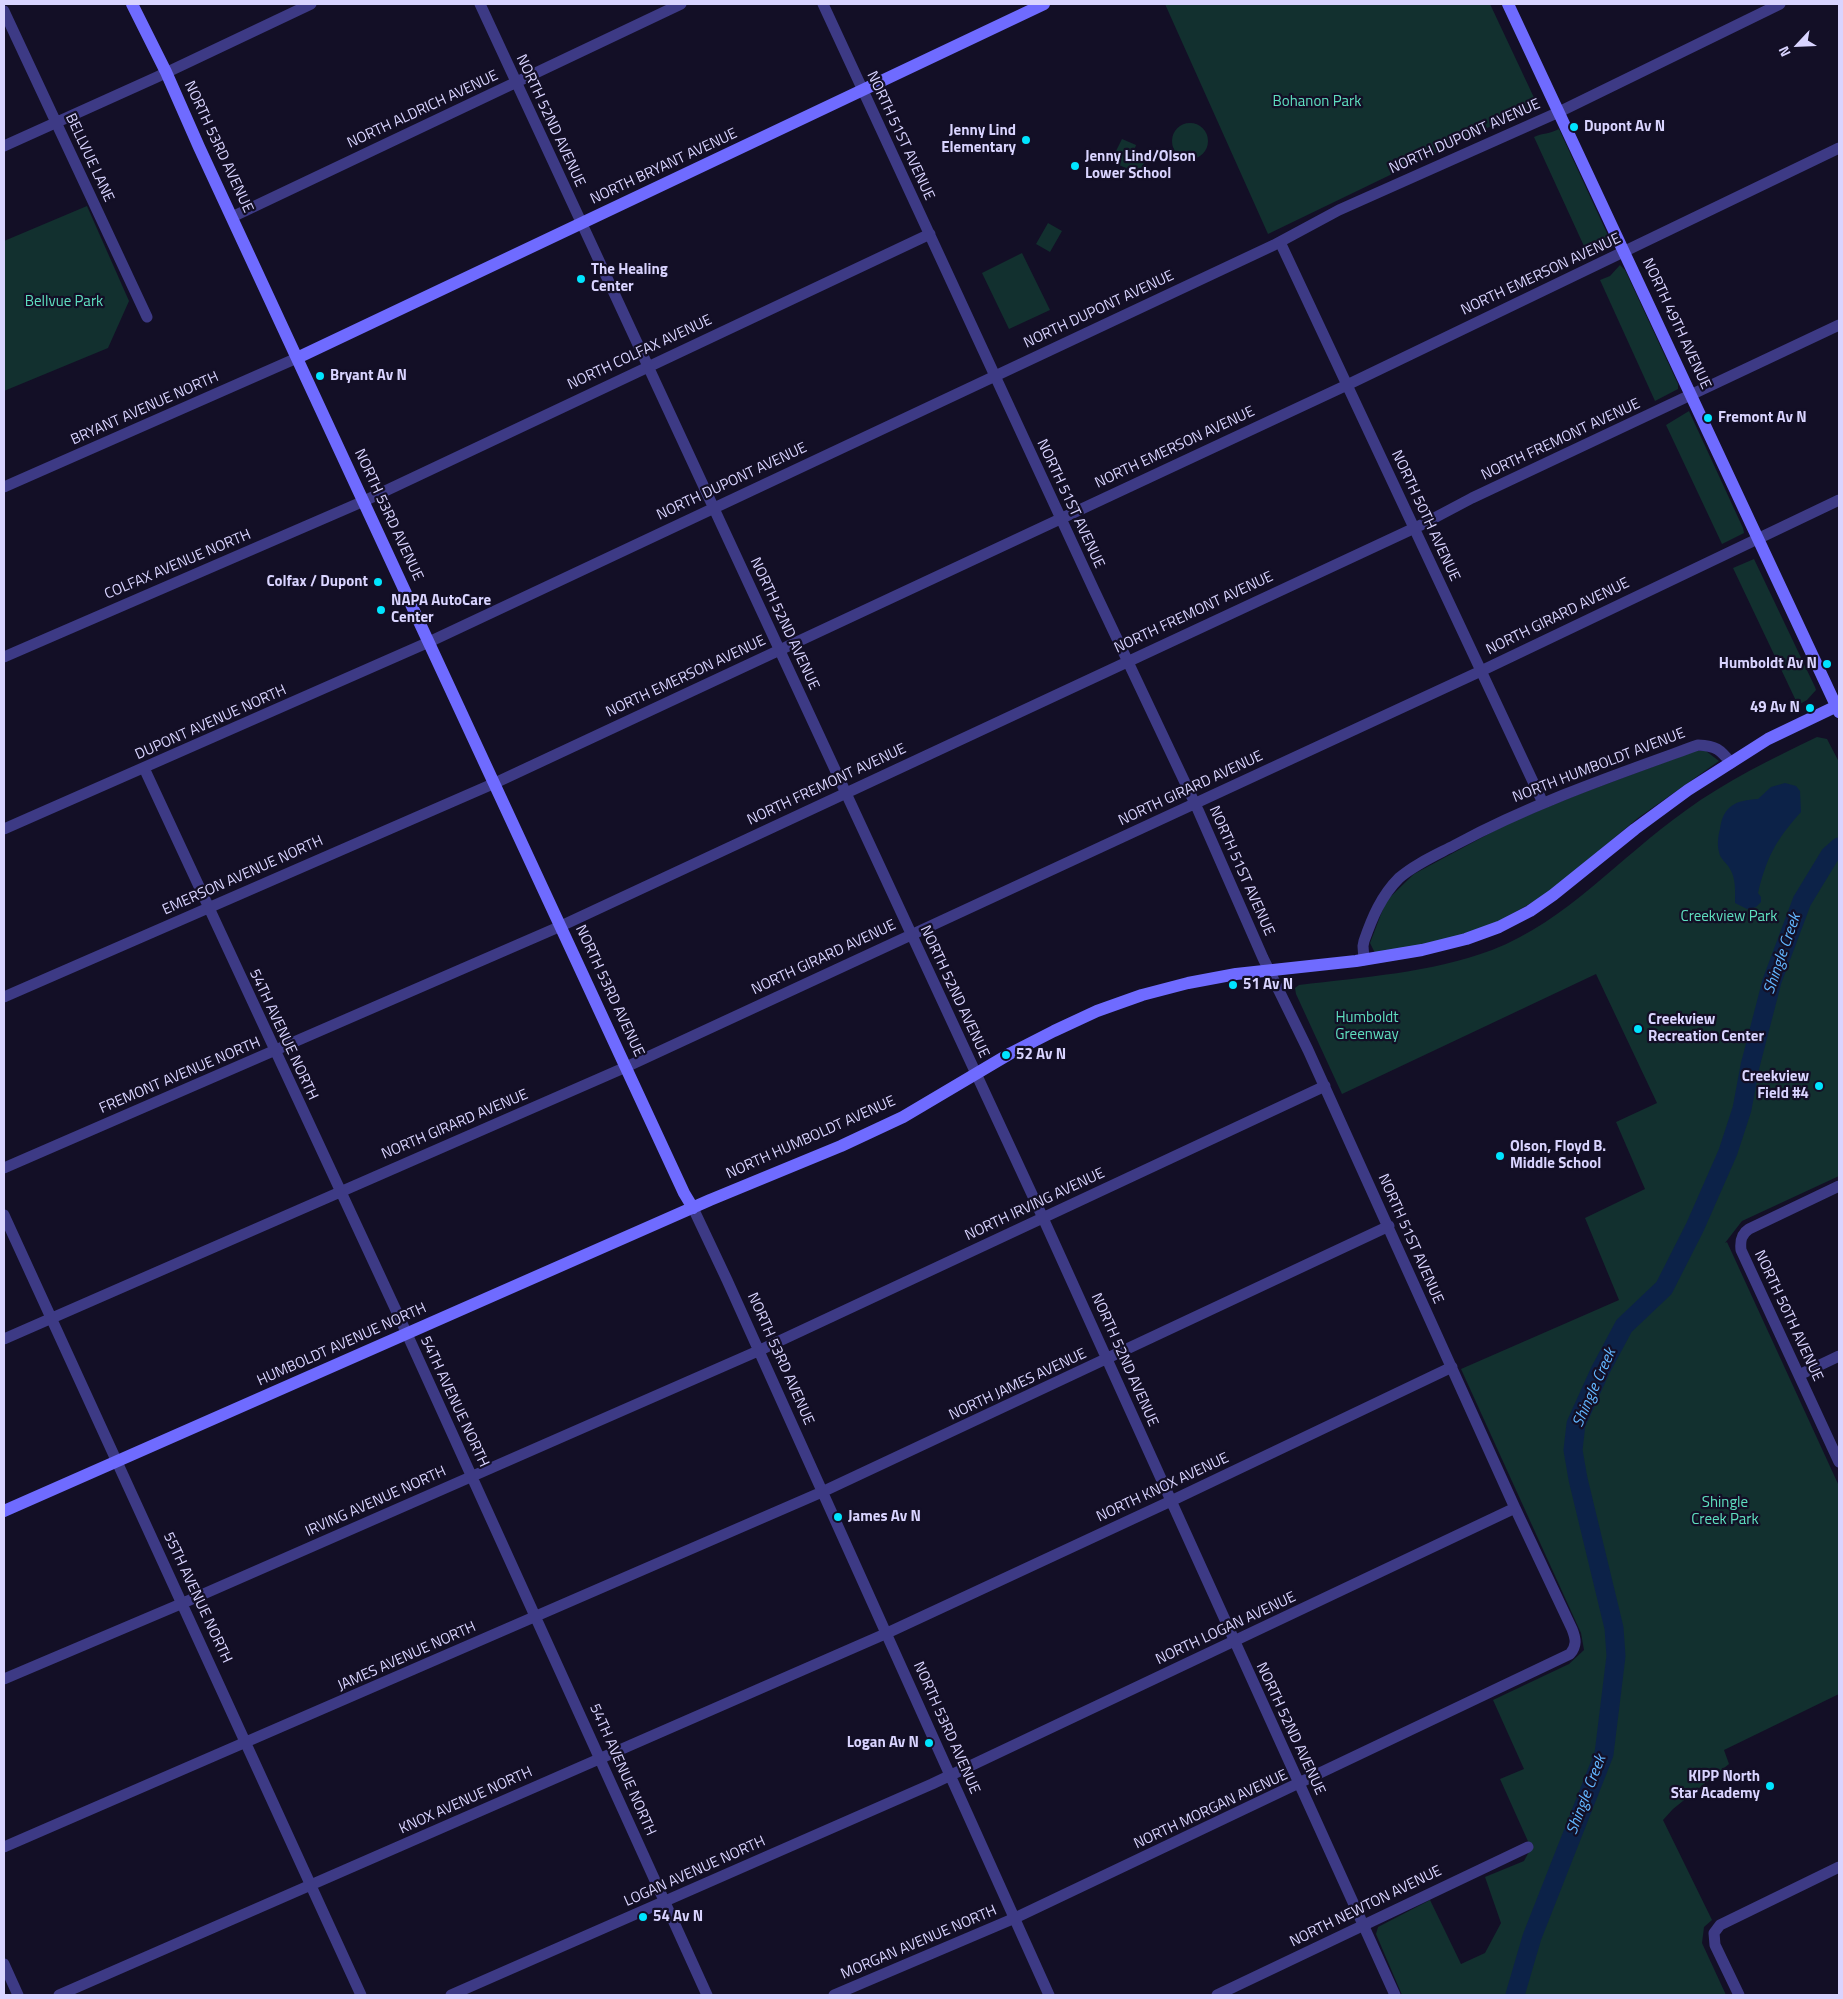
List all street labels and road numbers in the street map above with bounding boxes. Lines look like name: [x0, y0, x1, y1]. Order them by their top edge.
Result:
street label: NORTH 52ND AVENUE: [511, 52, 589, 190]
street label: NORTH ALDRICH AVENUE: [345, 67, 501, 153]
street label: NORTH 51ST AVENUE: [862, 69, 938, 203]
street label: NORTH 53RD AVENUE: [180, 78, 256, 216]
street label: NORTH DUPONT AVENUE: [1387, 96, 1543, 178]
street label: BELLVUE LANE: [61, 111, 117, 205]
street label: NORTH BRYANT AVENUE: [588, 125, 740, 209]
street label: NORTH EMERSON AVENUE: [1458, 230, 1624, 320]
street label: NORTH 49TH AVENUE: [1638, 256, 1714, 392]
street label: NORTH DUPONT AVENUE: [1021, 267, 1177, 353]
street label: NORTH COLFAX AVENUE: [565, 312, 715, 394]
street label: BRYANT AVENUE NORTH: [68, 368, 222, 450]
street label: NORTH FREMONT AVENUE: [1479, 395, 1643, 485]
street label: NORTH EMERSON AVENUE: [1092, 403, 1258, 493]
street label: NORTH 51ST AVENUE: [1032, 437, 1108, 571]
street label: NORTH DUPONT AVENUE: [654, 439, 810, 525]
street label: NORTH 53RD AVENUE: [350, 446, 426, 584]
street label: NORTH 50TH AVENUE: [1387, 448, 1463, 584]
street label: COLFAX AVENUE NORTH: [102, 526, 254, 604]
street label: NORTH 52ND AVENUE: [745, 555, 823, 693]
street label: NORTH FREMONT AVENUE: [1112, 568, 1276, 658]
street label: NORTH GIRARD AVENUE: [1483, 574, 1633, 660]
street label: NORTH EMERSON AVENUE: [603, 632, 769, 722]
street label: DUPONT AVENUE NORTH: [133, 682, 289, 764]
street label: NORTH HUMBOLDT AVENUE: [1510, 725, 1688, 807]
street label: NORTH FREMONT AVENUE: [745, 740, 909, 830]
street label: NORTH GIRARD AVENUE: [1116, 748, 1266, 830]
street label: NORTH 51ST AVENUE: [1204, 803, 1278, 939]
street label: EMERSON AVENUE NORTH: [160, 832, 326, 920]
street label: NORTH GIRARD AVENUE: [749, 917, 899, 999]
street label: NORTH 53RD AVENUE: [571, 922, 647, 1060]
street label: NORTH 52ND AVENUE: [915, 923, 993, 1061]
street label: 54TH AVENUE NORTH: [245, 967, 321, 1103]
street label: FREMONT AVENUE NORTH: [97, 1034, 263, 1118]
street label: NORTH GIRARD AVENUE: [379, 1086, 531, 1164]
street label: NORTH HUMBOLDT AVENUE: [724, 1092, 898, 1184]
street label: NORTH IRVING AVENUE: [962, 1165, 1108, 1245]
street label: NORTH 51ST AVENUE: [1373, 1171, 1447, 1307]
street label: NORTH 50TH AVENUE: [1750, 1248, 1826, 1384]
street label: NORTH 53RD AVENUE: [743, 1290, 817, 1428]
street label: NORTH 52ND AVENUE: [1086, 1291, 1162, 1429]
street label: HUMBOLDT AVENUE NORTH: [255, 1299, 429, 1391]
street label: 54TH AVENUE NORTH: [416, 1334, 492, 1470]
street label: NORTH JAMES AVENUE: [946, 1345, 1090, 1425]
street label: NORTH KNOX AVENUE: [1094, 1449, 1232, 1527]
street label: IRVING AVENUE NORTH: [303, 1463, 449, 1541]
street label: 55TH AVENUE NORTH: [159, 1530, 235, 1666]
street label: NORTH LOGAN AVENUE: [1153, 1589, 1299, 1669]
street label: JAMES AVENUE NORTH: [335, 1618, 479, 1696]
street label: NORTH 53RD AVENUE: [909, 1659, 983, 1797]
street label: NORTH 52ND AVENUE: [1251, 1660, 1329, 1798]
street label: 54TH AVENUE NORTH: [585, 1701, 659, 1839]
street label: KNOX AVENUE NORTH: [397, 1763, 535, 1839]
street label: NORTH MORGAN AVENUE: [1131, 1766, 1291, 1854]
street label: LOGAN AVENUE NORTH: [622, 1833, 768, 1911]
street label: NORTH NEWTON AVENUE: [1287, 1862, 1445, 1952]
street label: MORGAN AVENUE NORTH: [838, 1902, 1000, 1984]

